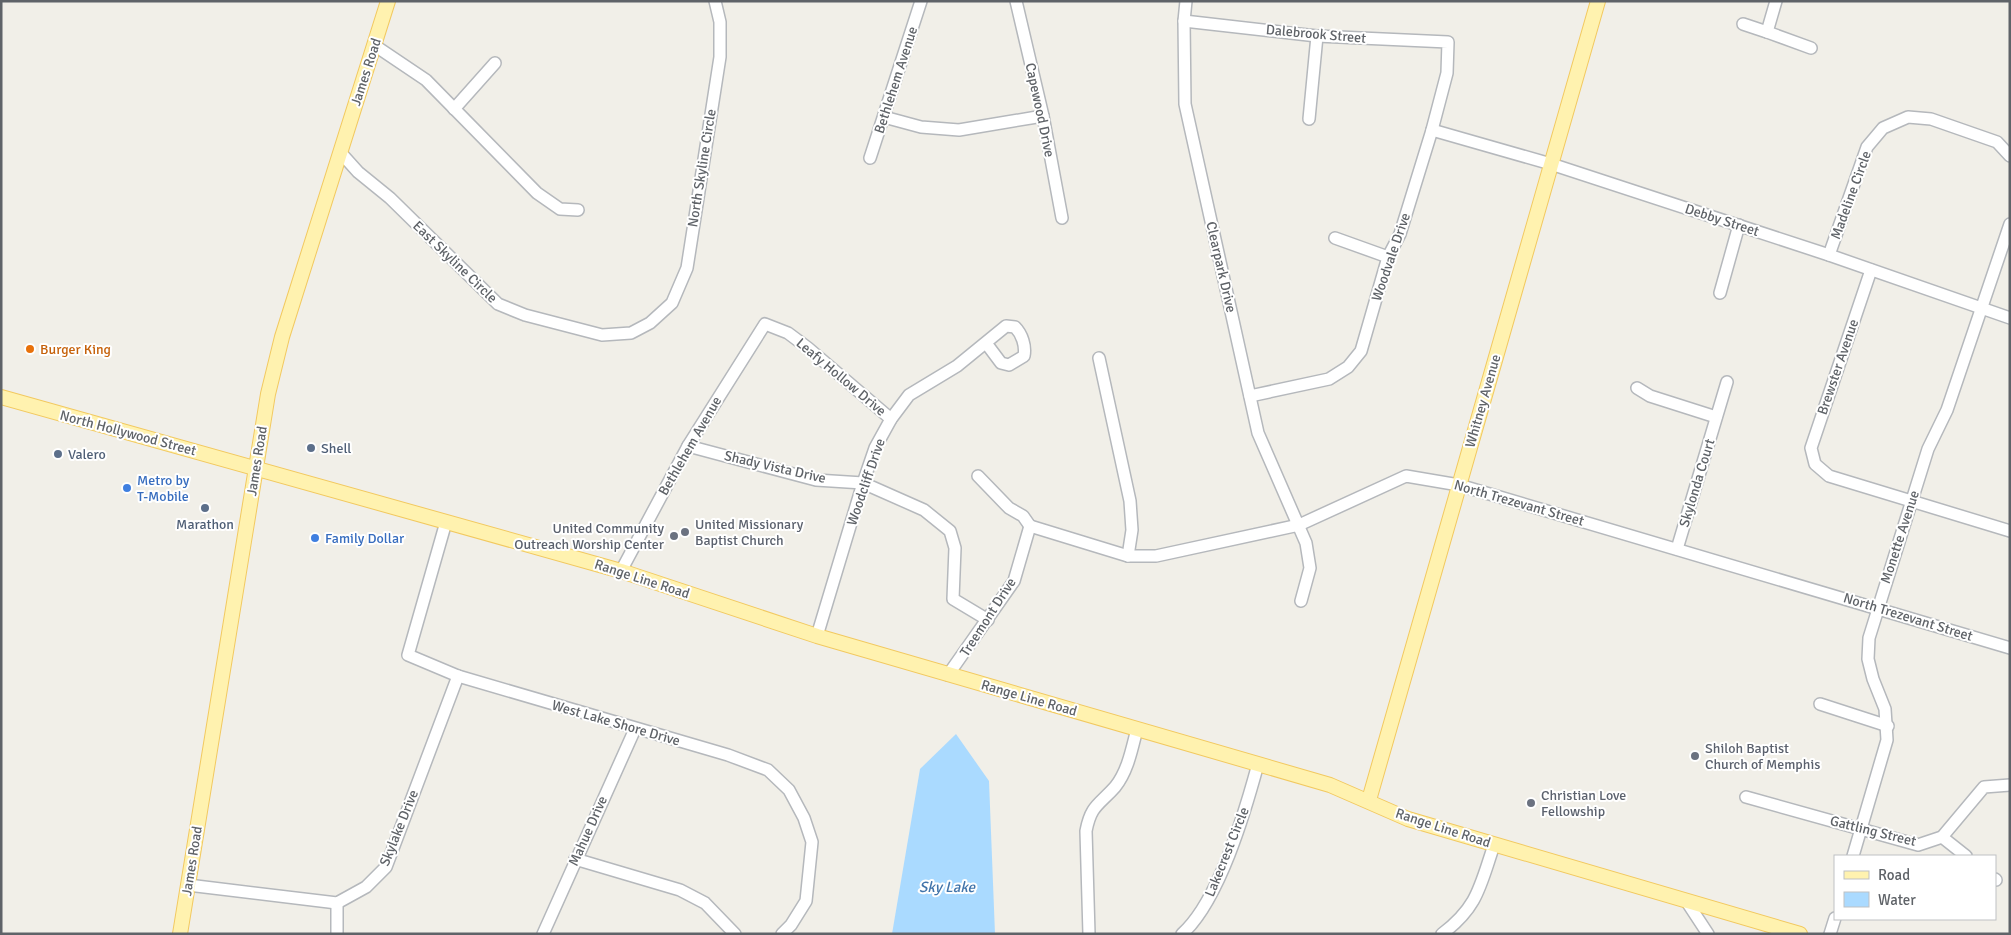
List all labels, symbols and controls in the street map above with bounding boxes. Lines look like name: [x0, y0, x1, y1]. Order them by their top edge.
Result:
street label: Dalebrook Street: [1265, 21, 1367, 47]
street label: Bethlehem Avenue: [871, 24, 921, 136]
street label: James Road: [347, 36, 385, 108]
street label: Capewood Drive: [1022, 61, 1058, 159]
street label: North Skyline Circle: [684, 108, 720, 228]
street label: Madeline Circle: [1827, 148, 1875, 242]
street label: Debby Street: [1683, 200, 1761, 240]
street label: Woodvale Drive: [1368, 211, 1414, 303]
street label: East Skyline Circle: [409, 217, 501, 307]
street label: Clearpark Drive: [1202, 220, 1240, 314]
street label: Brewster Avenue: [1814, 317, 1862, 417]
street label: Leafy Hollow Drive: [793, 334, 889, 420]
place label: Burger King: [40, 341, 111, 358]
marker: Burger King: [24, 343, 36, 355]
street label: Whitney Avenue: [1462, 353, 1504, 449]
street label: Bethlehem Avenue: [655, 393, 725, 499]
street label: North Hollywood Street: [58, 407, 198, 459]
street label: James Road: [243, 425, 271, 497]
street label: Woodcliff Drive: [843, 436, 889, 528]
street label: Skylonda Court: [1675, 437, 1719, 529]
place label: Shell: [321, 440, 351, 457]
marker: Shell: [305, 442, 317, 454]
place label: Valero: [68, 446, 106, 463]
street label: Shady Vista Drive: [722, 447, 828, 487]
marker: Valero: [52, 448, 64, 460]
place label: Metro by T-Mobile: [137, 472, 190, 505]
street label: North Trezevant Street: [1452, 476, 1586, 530]
marker: Metro by T-Mobile: [121, 482, 133, 494]
street label: Monette Avenue: [1877, 488, 1923, 586]
marker: Marathon: [199, 502, 211, 514]
place label: Marathon: [176, 516, 234, 533]
place label: United Missionary Baptist Church: [695, 516, 804, 549]
place label: United Community Outreach Worship Center: [514, 520, 665, 553]
marker: United Missionary Baptist Church: [679, 526, 691, 538]
place label: Family Dollar: [325, 530, 405, 547]
marker: United Community Outreach Worship Center: [668, 530, 680, 542]
marker: Family Dollar: [309, 532, 321, 544]
street label: Range Line Road: [592, 556, 692, 602]
street label: Treemont Drive: [956, 574, 1020, 660]
street label: North Trezevant Street: [1841, 589, 1975, 645]
street label: Range Line Road: [979, 676, 1079, 720]
street label: West Lake Shore Drive: [550, 697, 682, 749]
place label: Shiloh Baptist Church of Memphis: [1705, 740, 1820, 773]
marker: Shiloh Baptist Church of Memphis: [1689, 750, 1701, 762]
street label: Skylake Drive: [376, 787, 422, 869]
place label: Christian Love Fellowship: [1541, 787, 1626, 820]
street label: Mahue Drive: [565, 793, 611, 869]
marker: Christian Love Fellowship: [1525, 797, 1537, 809]
street label: Lakecrest Circle: [1201, 805, 1253, 899]
street label: Range Line Road: [1393, 805, 1493, 851]
street label: Gattling Street: [1828, 812, 1918, 850]
street label: James Road: [178, 825, 206, 897]
legend: [1834, 855, 1996, 920]
text: Road: [1878, 866, 1910, 884]
water label: Sky Lake: [919, 878, 977, 896]
text: Water: [1878, 891, 1916, 909]

